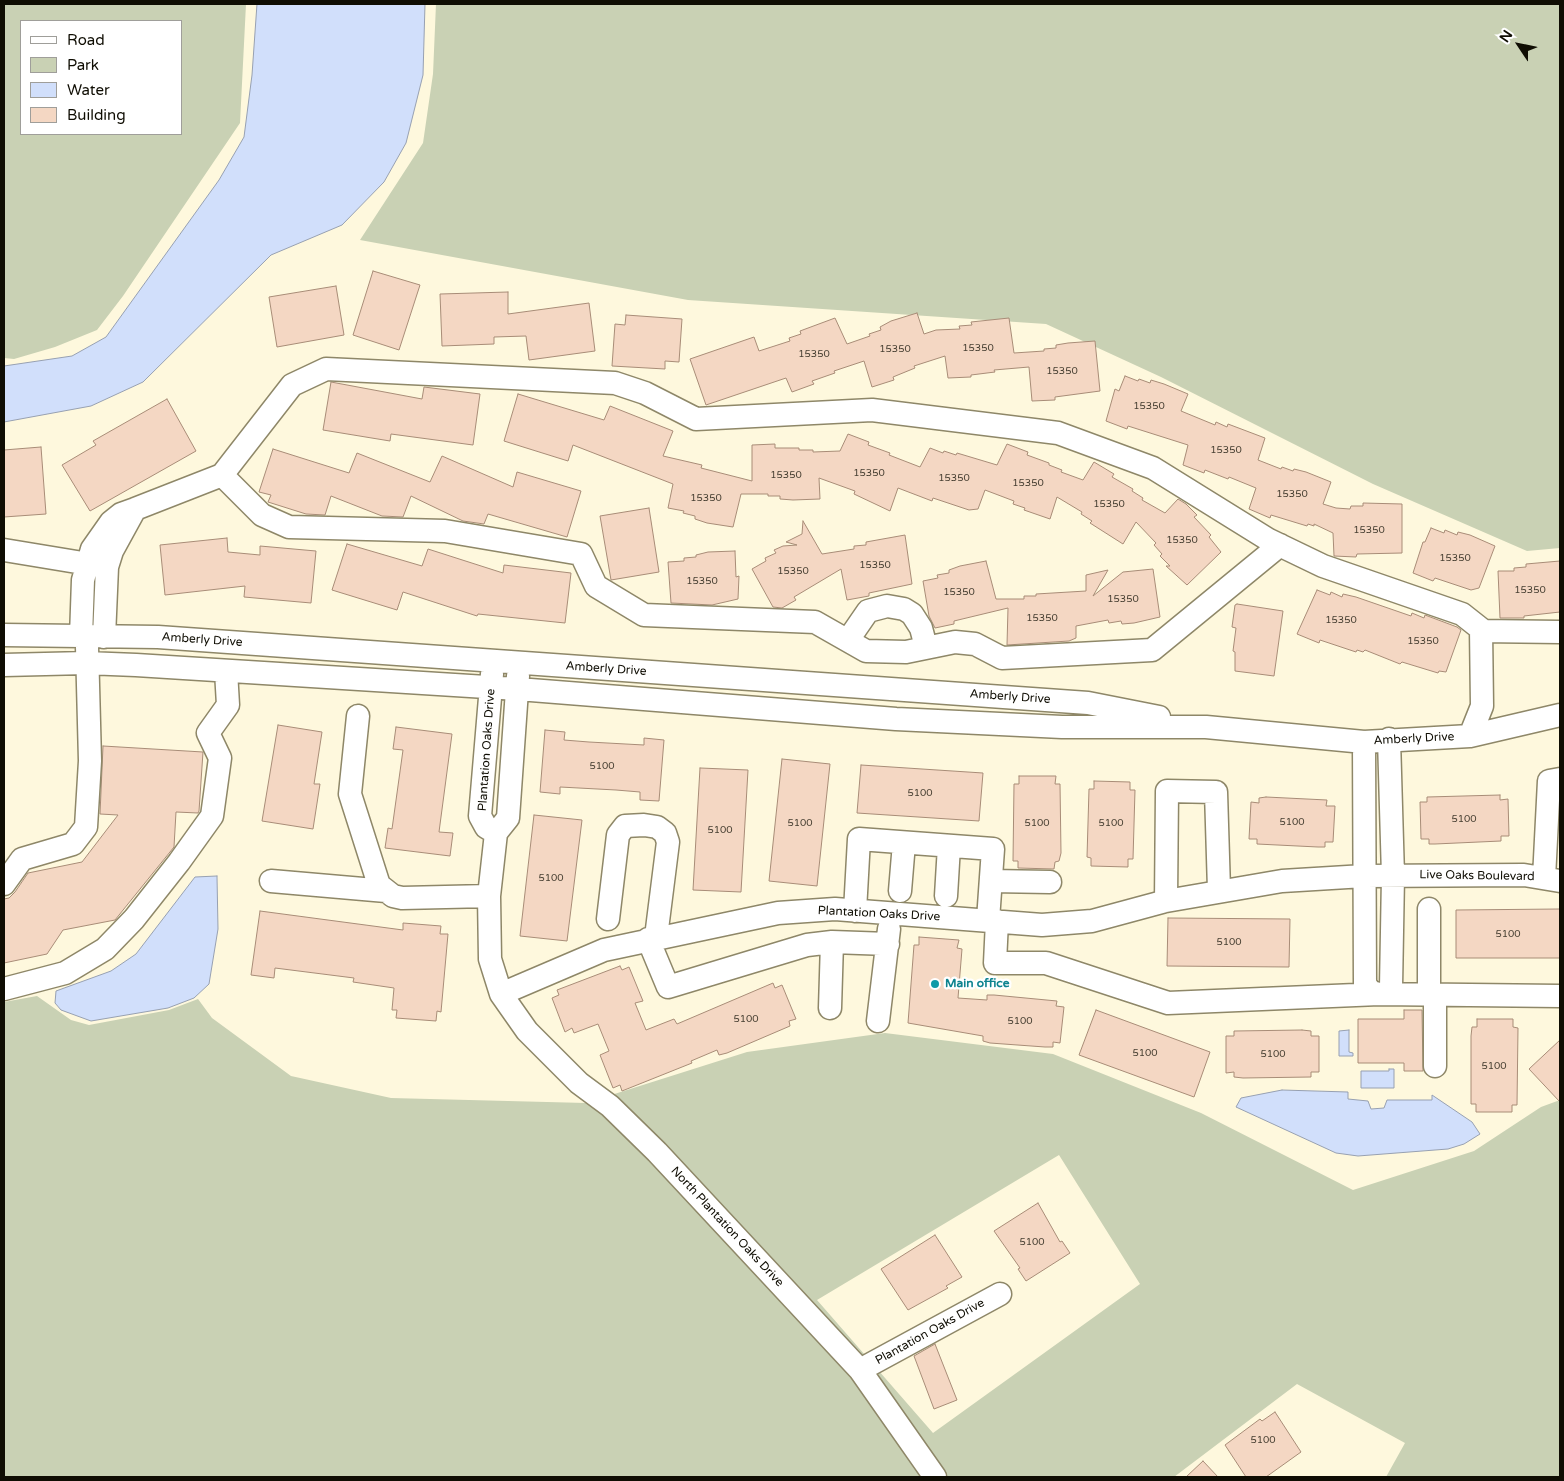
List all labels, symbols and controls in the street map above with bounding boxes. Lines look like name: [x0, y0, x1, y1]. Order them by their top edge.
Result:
legend: [20, 20, 182, 135]
north arrow: [1494, 20, 1544, 70]
text: N: [1496, 27, 1516, 46]
text: Road: [67, 31, 105, 49]
text: Park: [67, 56, 99, 74]
text: Water: [67, 81, 110, 99]
text: Building: [67, 106, 126, 124]
house number: 15350: [962, 342, 994, 354]
house number: 15350: [879, 343, 911, 355]
house number: 15350: [798, 348, 830, 360]
house number: 15350: [1046, 365, 1078, 377]
house number: 15350: [1133, 400, 1165, 412]
house number: 15350: [1210, 444, 1242, 456]
house number: 15350: [853, 467, 885, 479]
house number: 15350: [770, 469, 802, 481]
house number: 15350: [938, 472, 970, 484]
house number: 15350: [1012, 477, 1044, 489]
house number: 15350: [1276, 488, 1308, 500]
house number: 15350: [690, 492, 722, 504]
house number: 15350: [1093, 498, 1125, 510]
house number: 15350: [1353, 524, 1385, 536]
house number: 15350: [1166, 534, 1198, 546]
house number: 15350: [1439, 552, 1471, 564]
house number: 15350: [859, 559, 891, 571]
house number: 15350: [777, 565, 809, 577]
house number: 15350: [686, 575, 718, 587]
house number: 15350: [1514, 584, 1546, 596]
house number: 15350: [943, 586, 975, 598]
house number: 15350: [1107, 593, 1139, 605]
house number: 15350: [1026, 612, 1058, 624]
house number: 15350: [1325, 614, 1357, 626]
street label: Amberly Drive: [161, 630, 243, 650]
house number: 15350: [1407, 635, 1439, 647]
street label: Amberly Drive: [565, 659, 647, 679]
street label: Amberly Drive: [969, 687, 1051, 707]
street label: Plantation Oaks Drive: [476, 688, 498, 812]
street label: Amberly Drive: [1373, 730, 1455, 748]
house number: 5100: [589, 760, 615, 772]
house number: 5100: [907, 787, 933, 799]
house number: 5100: [1451, 813, 1477, 825]
house number: 5100: [1279, 816, 1305, 828]
house number: 5100: [787, 817, 813, 829]
house number: 5100: [1024, 817, 1050, 829]
house number: 5100: [1098, 817, 1124, 829]
house number: 5100: [707, 824, 733, 836]
street label: Live Oaks Boulevard: [1419, 868, 1535, 884]
house number: 5100: [538, 872, 564, 884]
street label: Plantation Oaks Drive: [817, 904, 941, 924]
house number: 5100: [1495, 928, 1521, 940]
house number: 5100: [1216, 936, 1242, 948]
place label: Main office: [945, 977, 1009, 991]
marker: Main office: [929, 978, 941, 990]
house number: 5100: [733, 1013, 759, 1025]
house number: 5100: [1007, 1015, 1033, 1027]
house number: 5100: [1132, 1047, 1158, 1059]
house number: 5100: [1260, 1048, 1286, 1060]
house number: 5100: [1481, 1060, 1507, 1072]
street label: North Plantation Oaks Drive: [668, 1164, 786, 1290]
house number: 5100: [1019, 1236, 1045, 1248]
street label: Plantation Oaks Drive: [873, 1296, 987, 1368]
house number: 5100: [1250, 1434, 1276, 1446]

